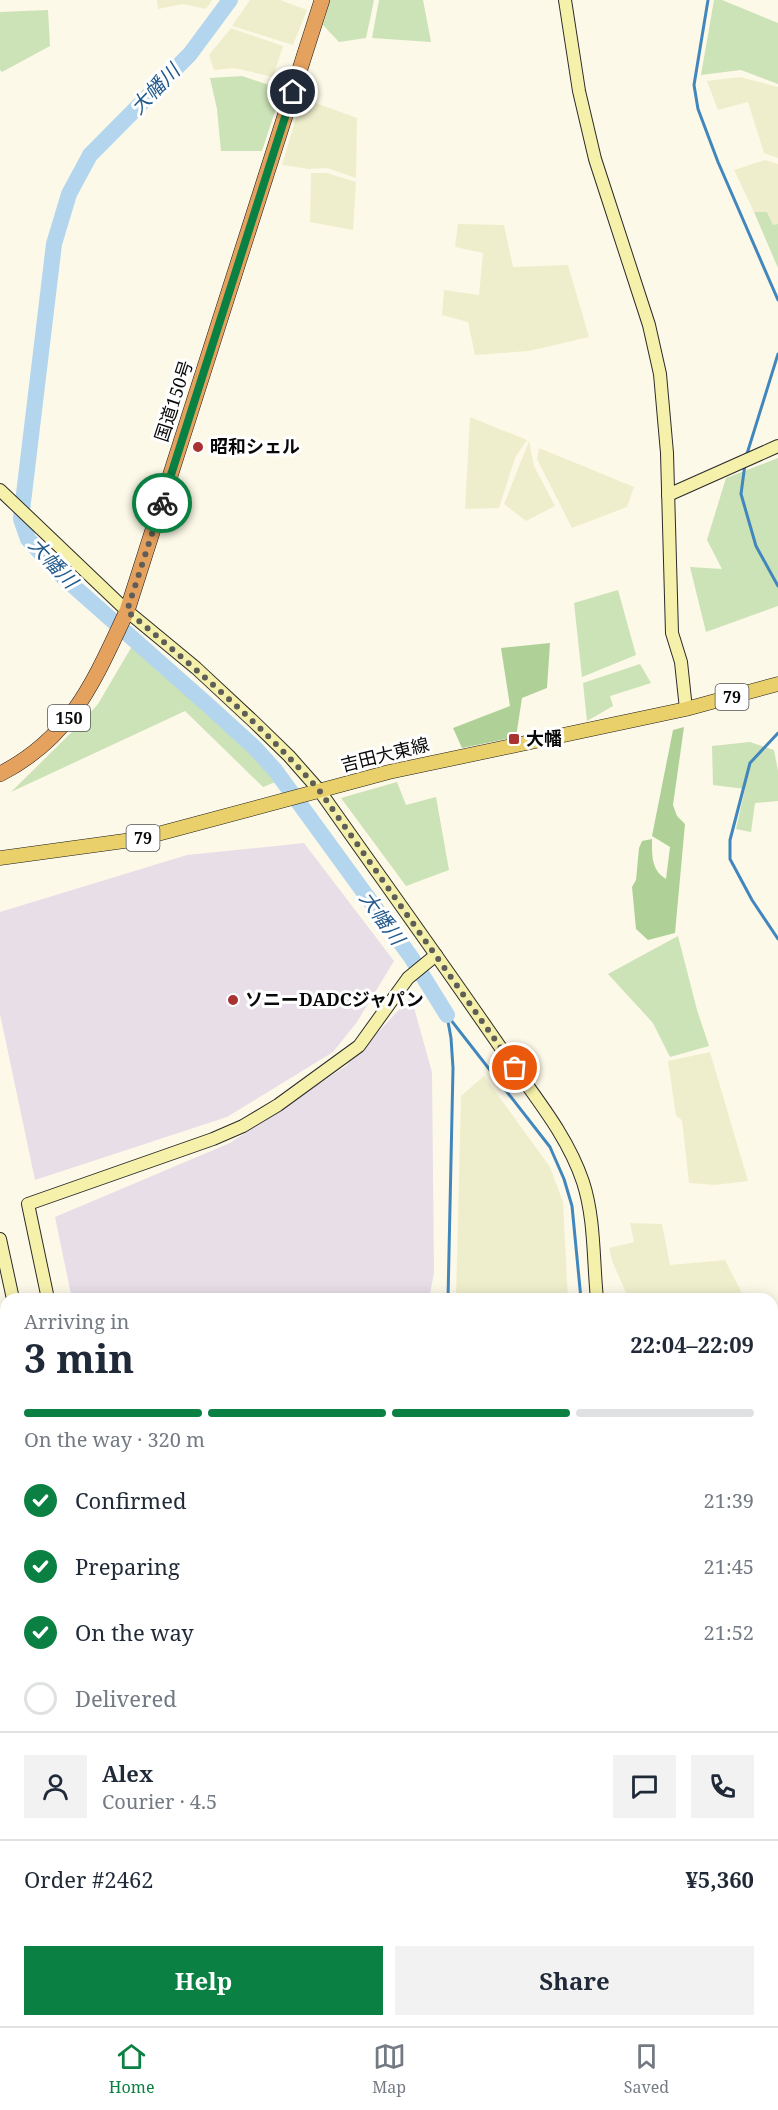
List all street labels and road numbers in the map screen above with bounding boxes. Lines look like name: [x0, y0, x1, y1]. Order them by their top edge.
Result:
street label: 国道150号: [149, 357, 197, 444]
road number: 79: [716, 684, 748, 710]
road number: 150: [48, 705, 90, 731]
street label: 吉田大東線: [338, 731, 431, 777]
road number: 79: [126, 825, 160, 851]

